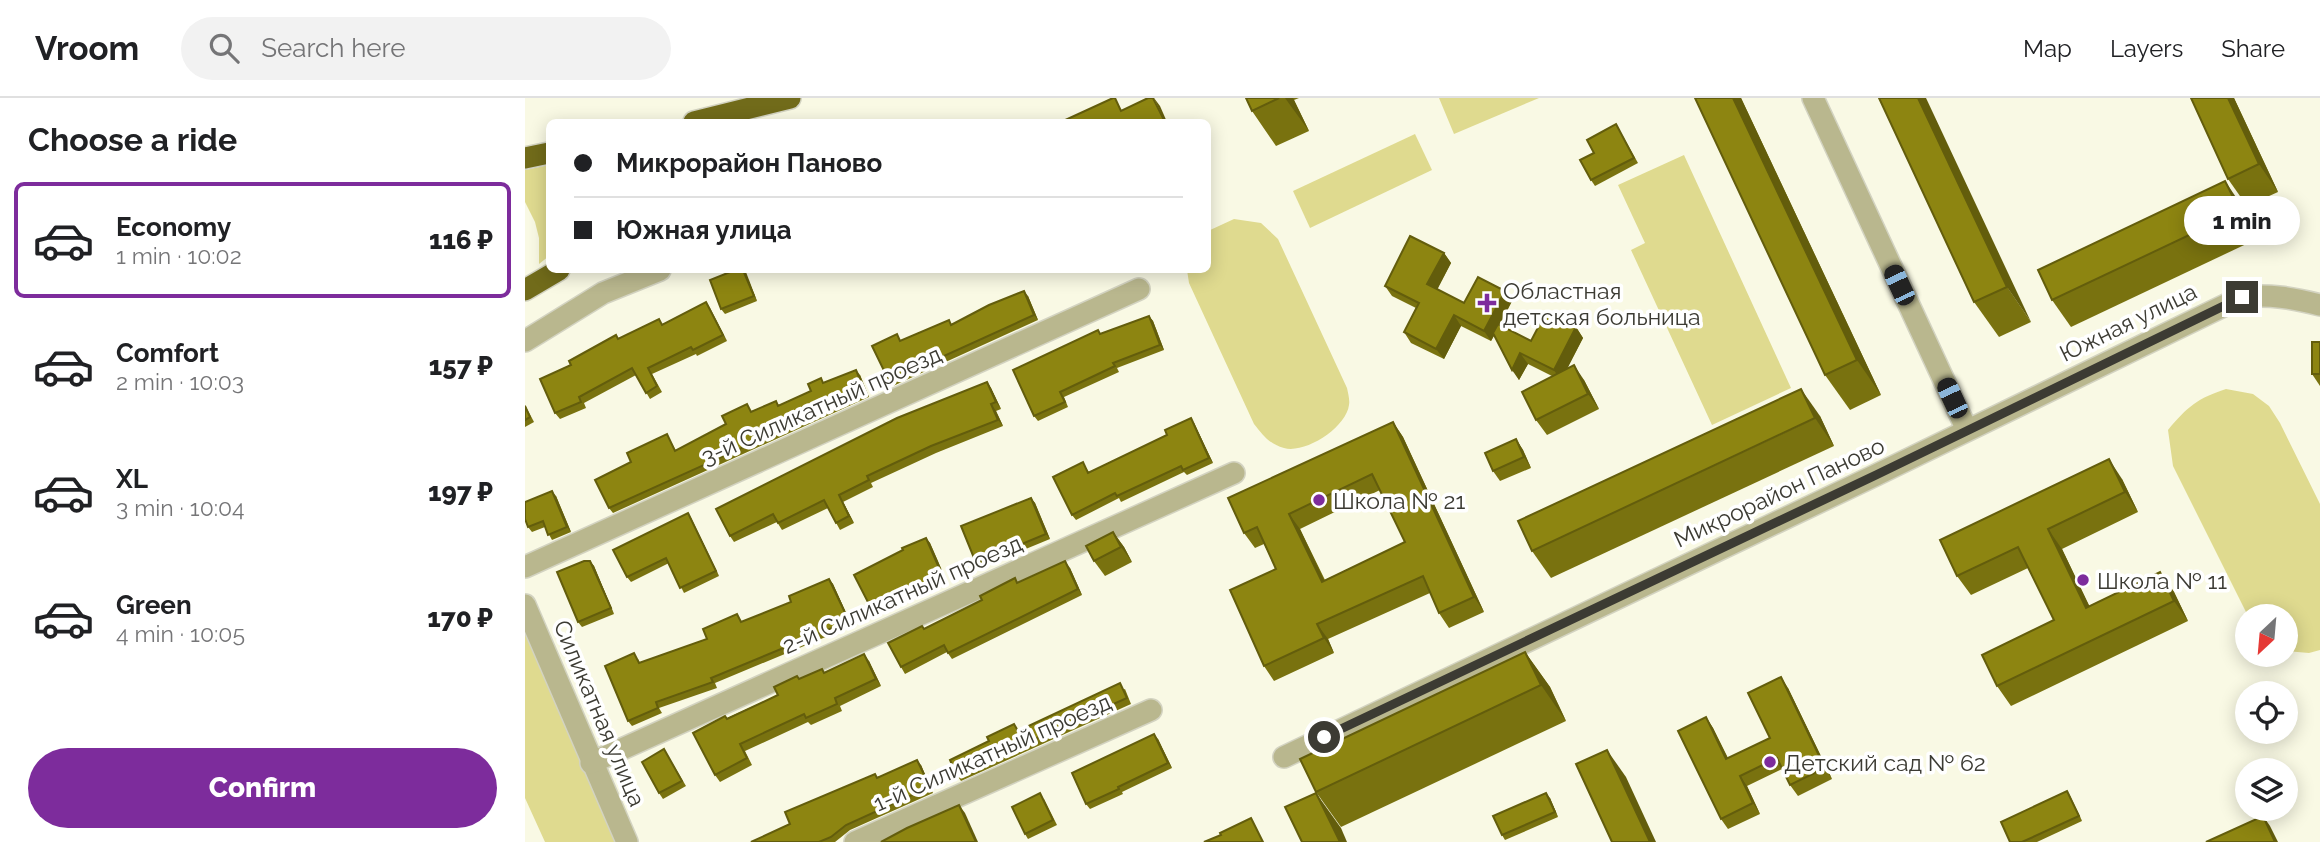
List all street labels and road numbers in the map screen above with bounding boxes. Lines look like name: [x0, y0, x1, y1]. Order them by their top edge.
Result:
street label: Южная улица: [2055, 277, 2201, 367]
street label: 3-й Силикатный проезд: [697, 340, 945, 470]
street label: Микрорайон Паново: [1669, 431, 1889, 553]
street label: 2-й Силикатный проезд: [778, 529, 1026, 659]
street label: Силикатная улица: [549, 616, 651, 810]
street label: 1-й Силикатный проезд: [869, 687, 1115, 817]

